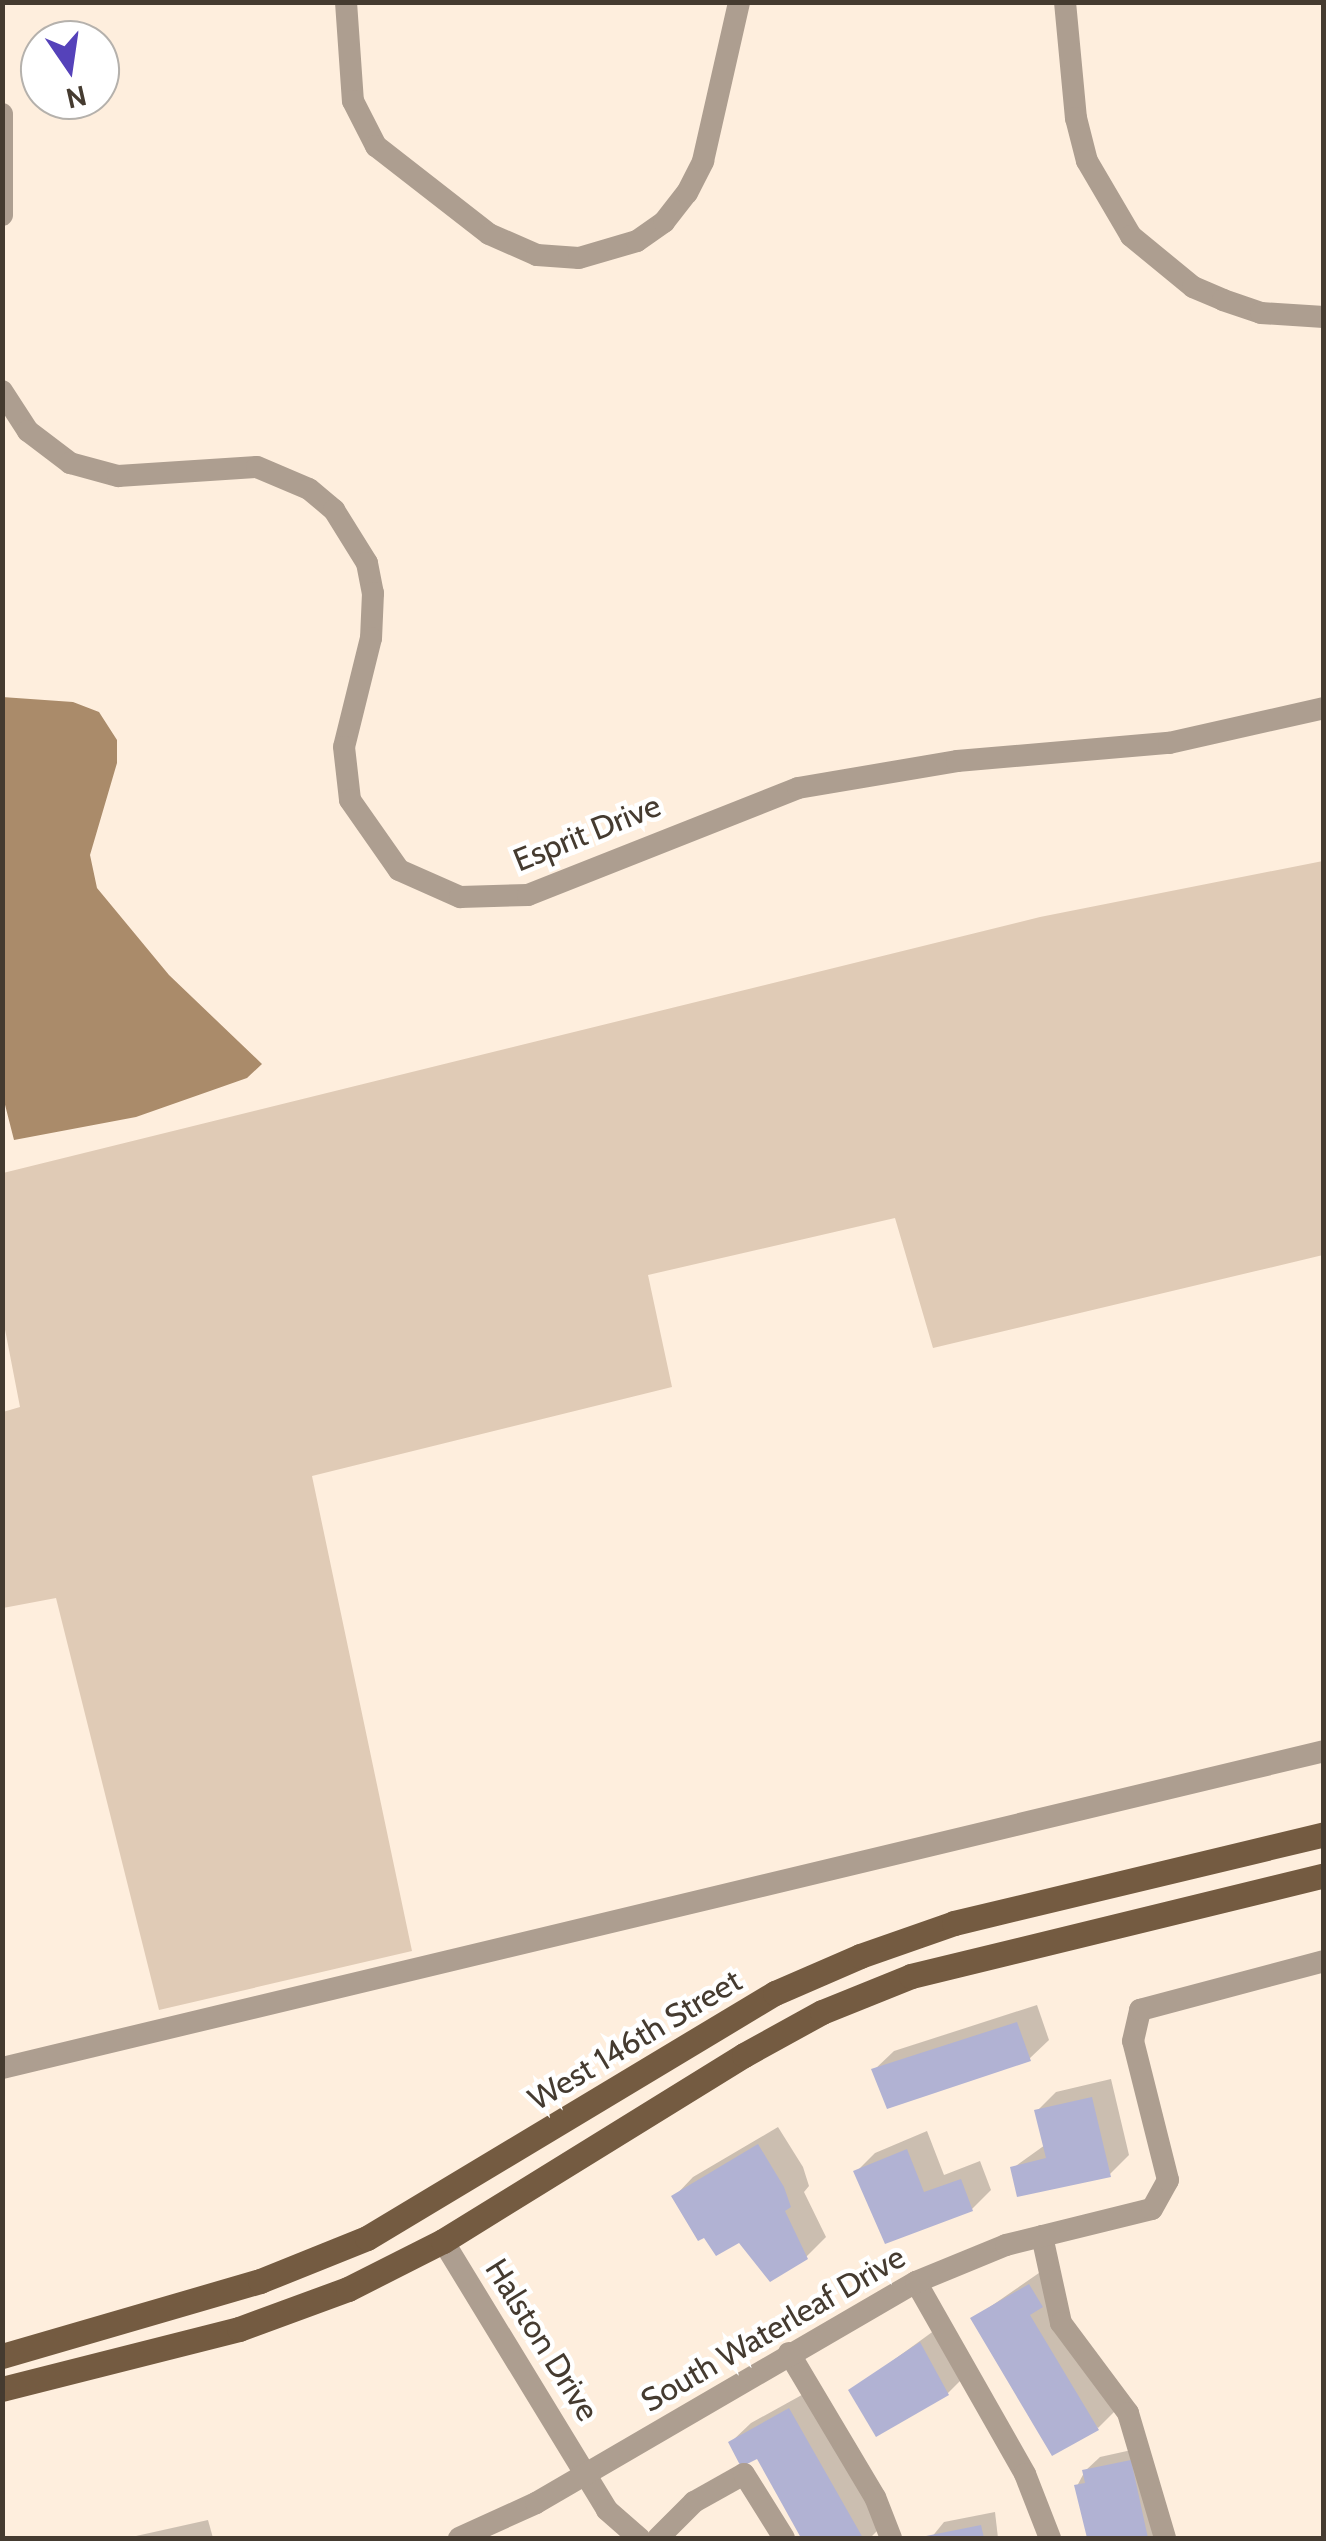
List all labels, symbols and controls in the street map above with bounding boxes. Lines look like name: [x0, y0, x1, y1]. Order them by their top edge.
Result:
north arrow: [20, 20, 120, 120]
text: N: [63, 78, 90, 116]
street label: Esprit Drive: [508, 786, 666, 880]
street label: West 146th Street: [522, 1961, 748, 2119]
street label: South Waterleaf Drive: [634, 2238, 912, 2420]
street label: Halston Drive: [477, 2252, 607, 2428]

